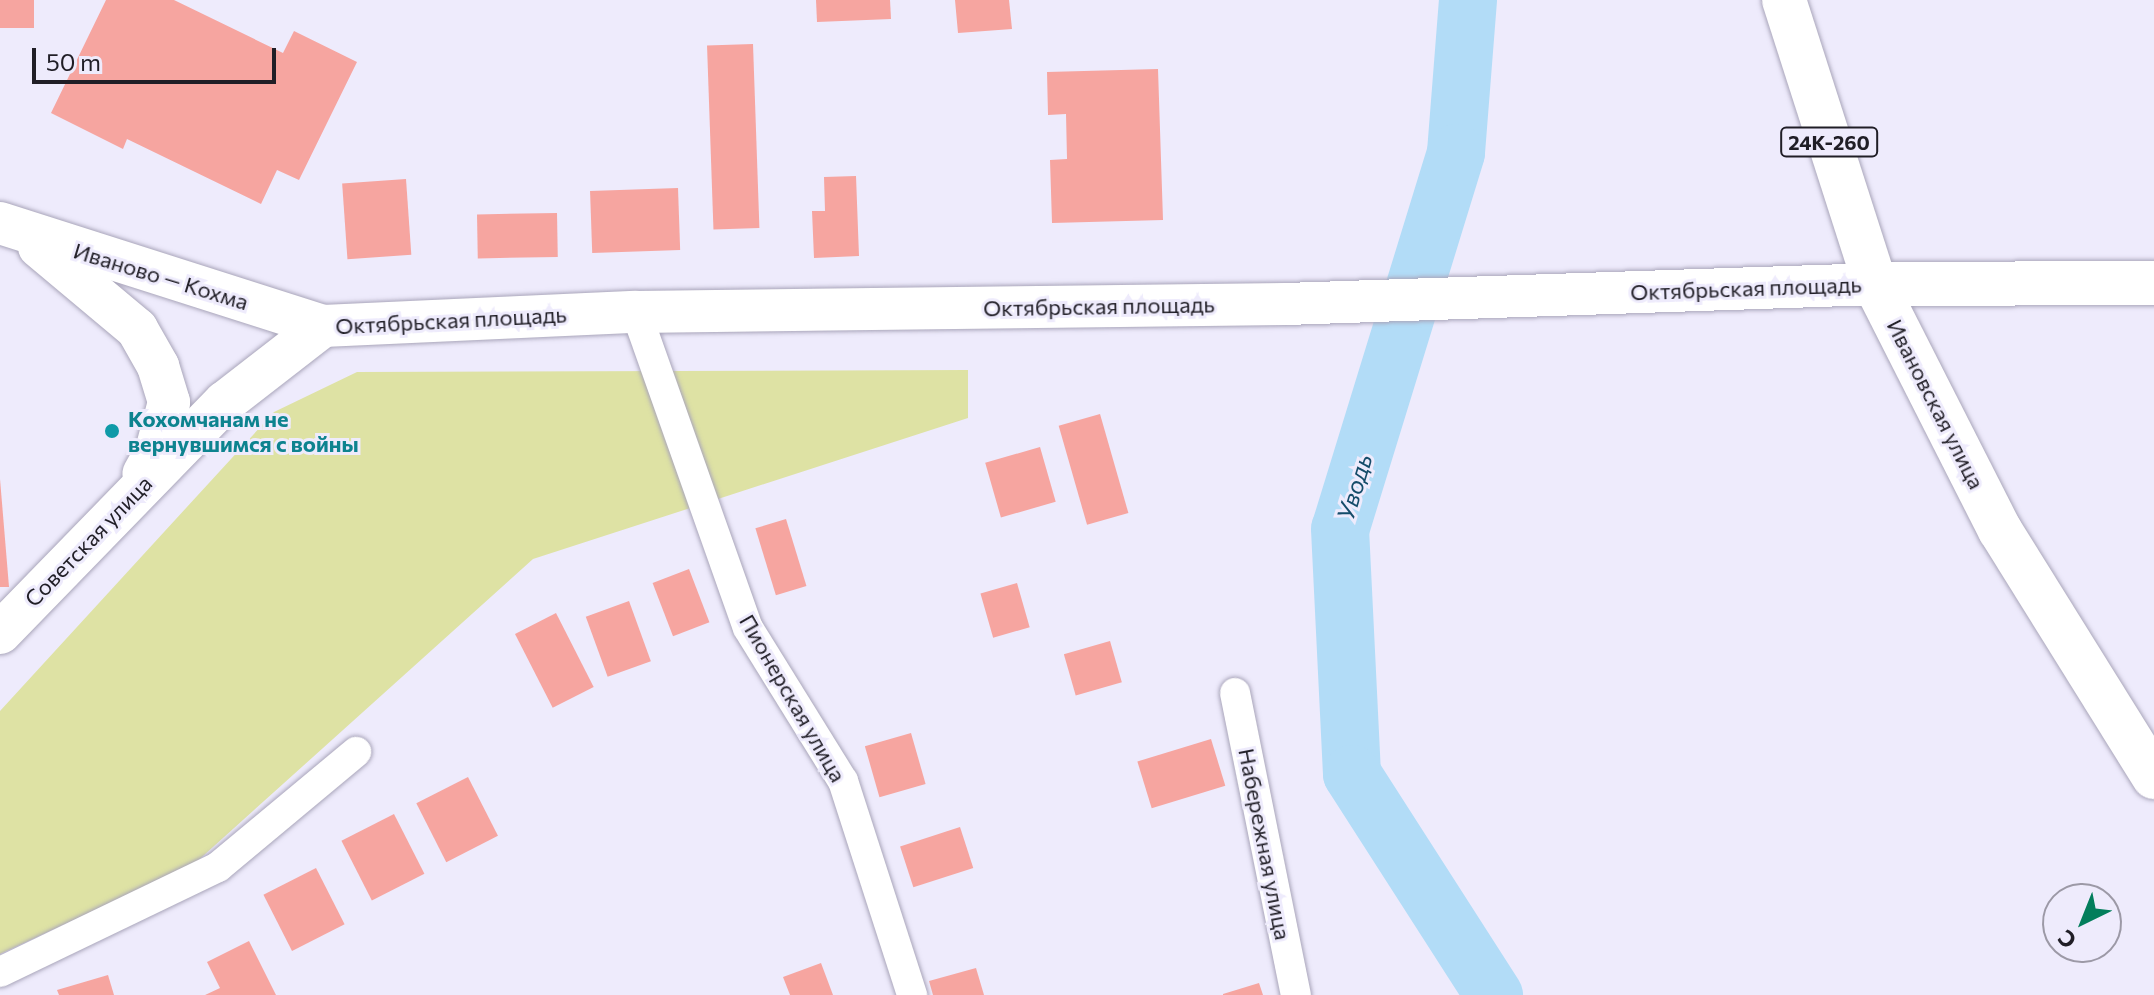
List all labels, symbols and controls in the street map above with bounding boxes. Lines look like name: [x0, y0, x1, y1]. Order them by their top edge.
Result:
scale bar: [36, 32, 280, 82]
text: 50 m: [46, 47, 101, 76]
road number: 24К-260: [1779, 126, 1879, 158]
street label: Иваново — Кохма: [70, 237, 252, 315]
street label: Октябрьская площадь: [1630, 271, 1862, 305]
street label: Октябрьская площадь: [983, 291, 1215, 321]
street label: Октябрьская площадь: [335, 301, 567, 339]
street label: Ивановская улица: [1882, 315, 1990, 493]
place label: Кохомчанам не вернувшимся с войны: [128, 405, 359, 456]
marker: Кохомчанам не вернувшимся с войны: [103, 422, 121, 440]
water label: Уводь: [1330, 450, 1378, 524]
street label: Советская улица: [19, 470, 157, 612]
street label: Пионерская улица: [734, 609, 852, 787]
street label: Набережная улица: [1233, 746, 1297, 942]
north arrow: [2042, 883, 2122, 963]
text: С: [2052, 924, 2081, 954]

